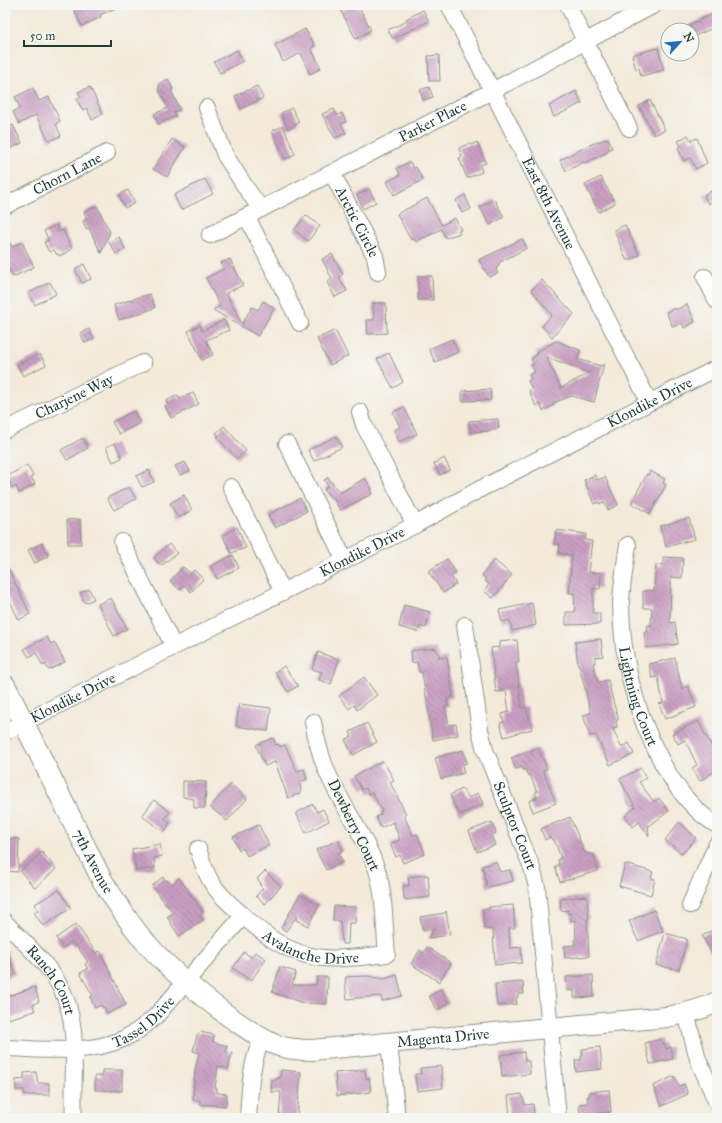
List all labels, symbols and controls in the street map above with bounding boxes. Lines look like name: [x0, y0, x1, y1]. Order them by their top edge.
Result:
scale bar: [24, 22, 111, 48]
north arrow: [660, 22, 700, 62]
text: 50 m: [30, 29, 55, 43]
text: N: [681, 31, 697, 45]
street label: Parker Place: [396, 97, 470, 146]
street label: Chorn Lane: [30, 148, 105, 199]
street label: East 8th Avenue: [518, 154, 580, 252]
street label: Arctic Circle: [331, 182, 383, 260]
street label: Charjene Way: [32, 369, 117, 423]
street label: Klondike Drive: [604, 373, 695, 432]
street label: Klondike Drive: [316, 523, 408, 581]
street label: Lightning Court: [615, 645, 662, 750]
street label: Klondike Drive: [27, 669, 118, 727]
street label: Dewberry Court: [324, 776, 384, 874]
street label: Sculptor Court: [489, 779, 541, 873]
street label: 7th Avenue: [69, 826, 117, 897]
street label: Avalanche Drive: [258, 926, 360, 968]
street label: Ranch Court: [23, 941, 79, 1017]
street label: Tassel Drive: [110, 992, 178, 1051]
street label: Magenta Drive: [396, 1025, 490, 1051]

